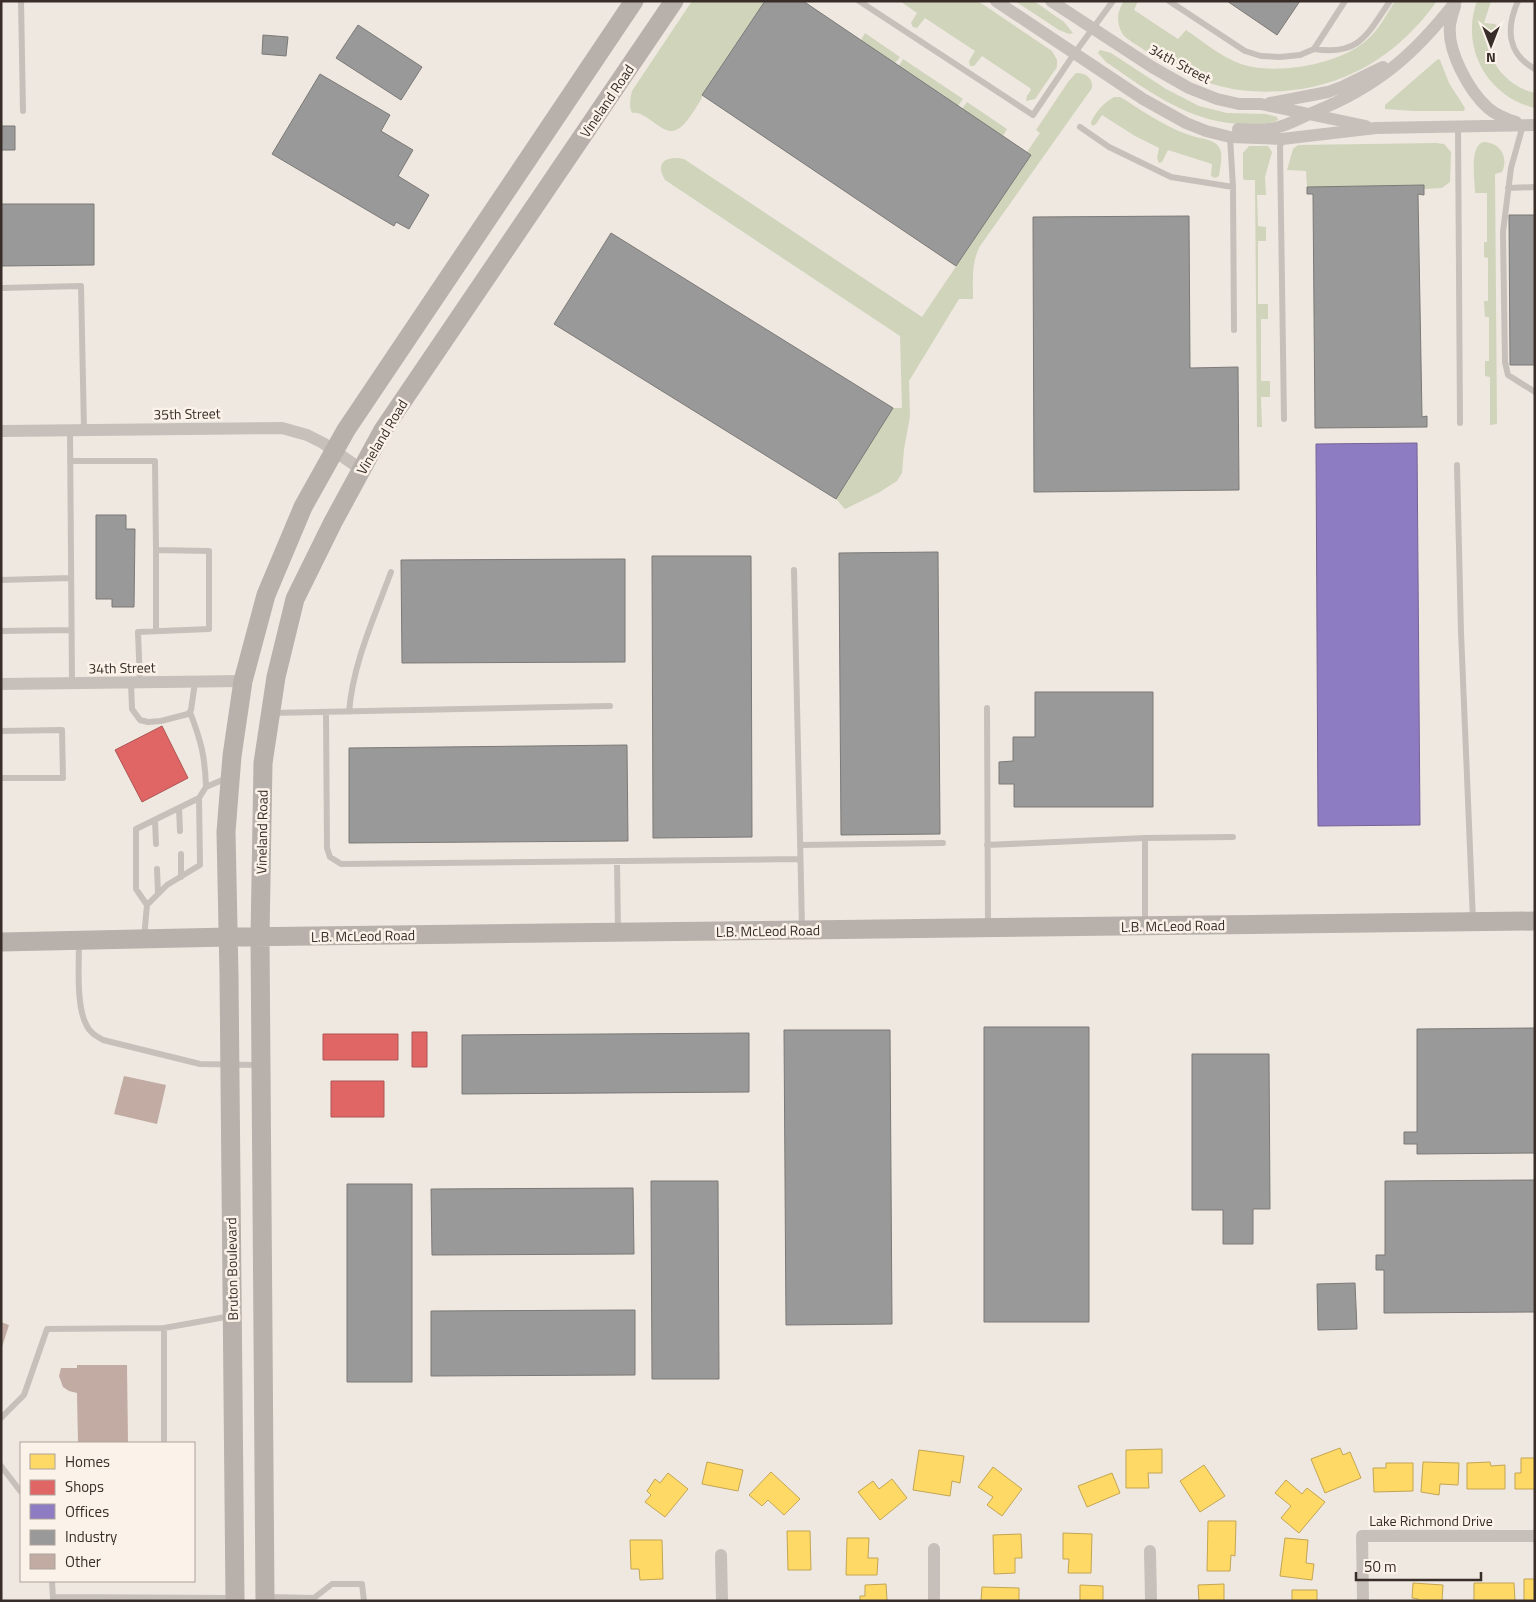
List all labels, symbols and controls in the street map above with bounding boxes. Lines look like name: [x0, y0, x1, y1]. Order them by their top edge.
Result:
north arrow: [1466, 20, 1516, 70]
street label: 34th Street: [1146, 38, 1215, 89]
text: N: [1486, 48, 1496, 69]
street label: Vineland Road: [574, 60, 639, 142]
street label: Vineland Road: [351, 395, 412, 478]
street label: 35th Street: [153, 402, 221, 425]
street label: 34th Street: [88, 656, 156, 679]
street label: Vineland Road: [250, 790, 273, 874]
street label: L.B. McLeod Road: [1121, 914, 1225, 937]
street label: L.B. McLeod Road: [716, 919, 820, 942]
street label: L.B. McLeod Road: [311, 924, 415, 947]
street label: Bruton Boulevard: [220, 1217, 243, 1321]
legend: [20, 1442, 195, 1582]
text: Homes: [65, 1450, 110, 1473]
text: Shops: [65, 1475, 104, 1498]
text: Offices: [65, 1500, 109, 1523]
street label: Lake Richmond Drive: [1369, 1510, 1493, 1531]
text: Industry: [65, 1525, 117, 1548]
text: Other: [65, 1550, 101, 1573]
scale bar: [1356, 1550, 1481, 1582]
text: 50 m: [1364, 1555, 1397, 1578]

